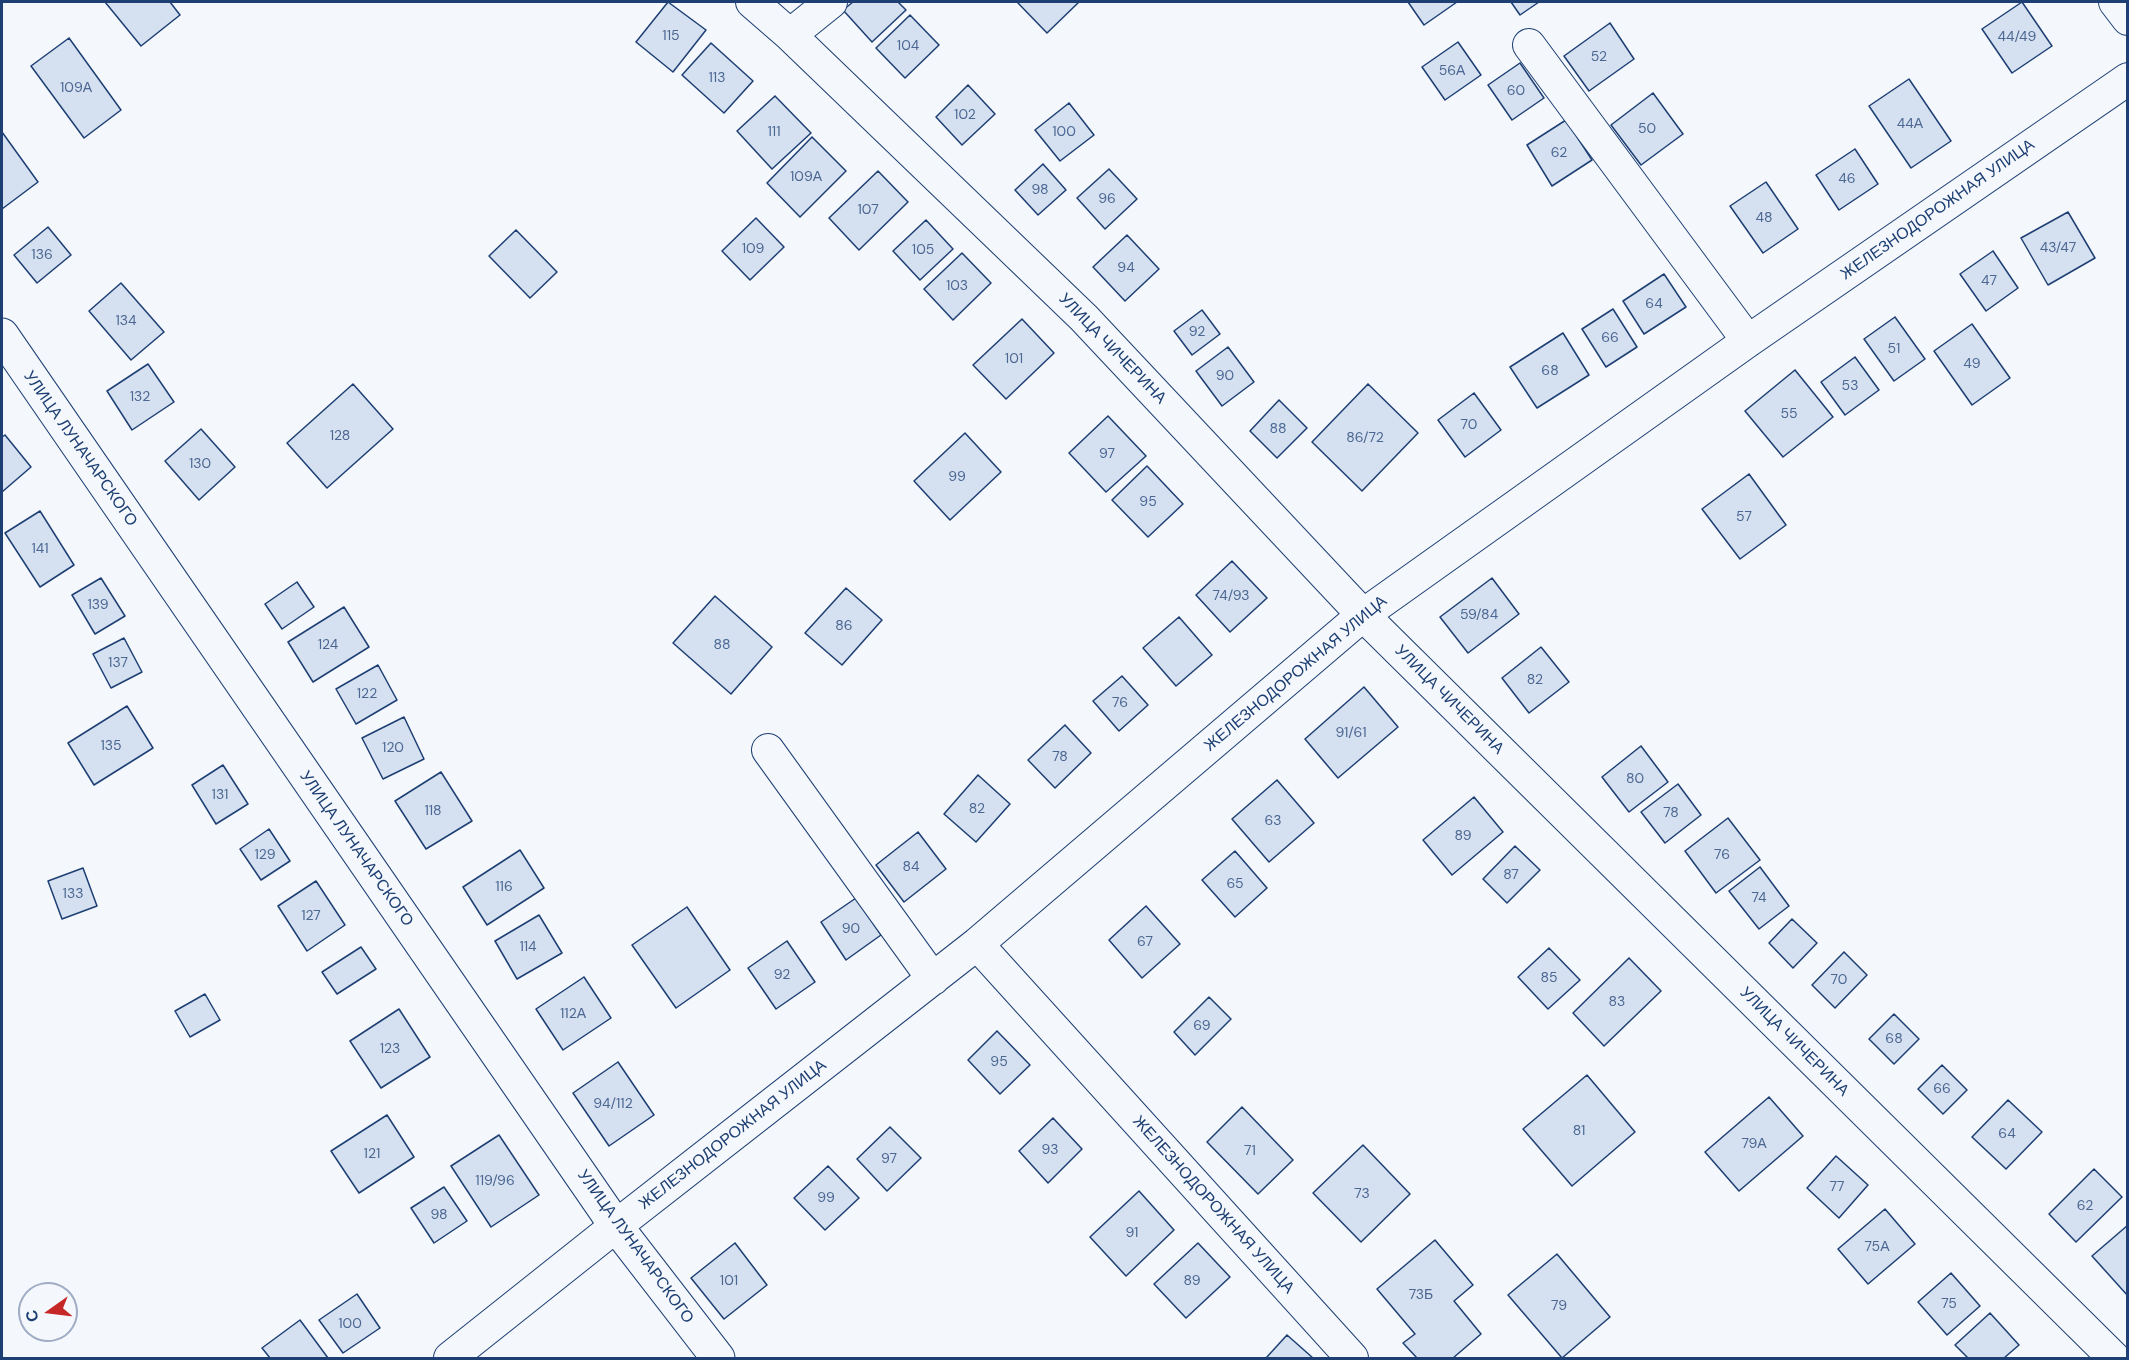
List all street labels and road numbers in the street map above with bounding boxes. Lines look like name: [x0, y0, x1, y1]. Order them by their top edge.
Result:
street label: ЖЕЛЕЗНОДОРОЖНАЯ УЛИЦА: [1837, 136, 2039, 284]
street label: УЛИЦА ЧИЧЕРИНА: [1054, 290, 1170, 408]
street label: УЛИЦА ЛУНАЧАРСКОГО: [19, 368, 141, 530]
street label: ЖЕЛЕЗНОДОРОЖНАЯ УЛИЦА: [1201, 592, 1391, 756]
street label: УЛИЦА ЧИЧЕРИНА: [1390, 641, 1508, 759]
street label: УЛИЦА ЛУНАЧАРСКОГО: [295, 768, 417, 930]
street label: УЛИЦА ЧИЧЕРИНА: [1735, 983, 1853, 1101]
street label: ЖЕЛЕЗНОДОРОЖНАЯ УЛИЦА: [636, 1056, 830, 1214]
street label: ЖЕЛЕЗНОДОРОЖНАЯ УЛИЦА: [1128, 1112, 1298, 1298]
street label: УЛИЦА ЛУНАЧАРСКОГО: [573, 1166, 697, 1328]

